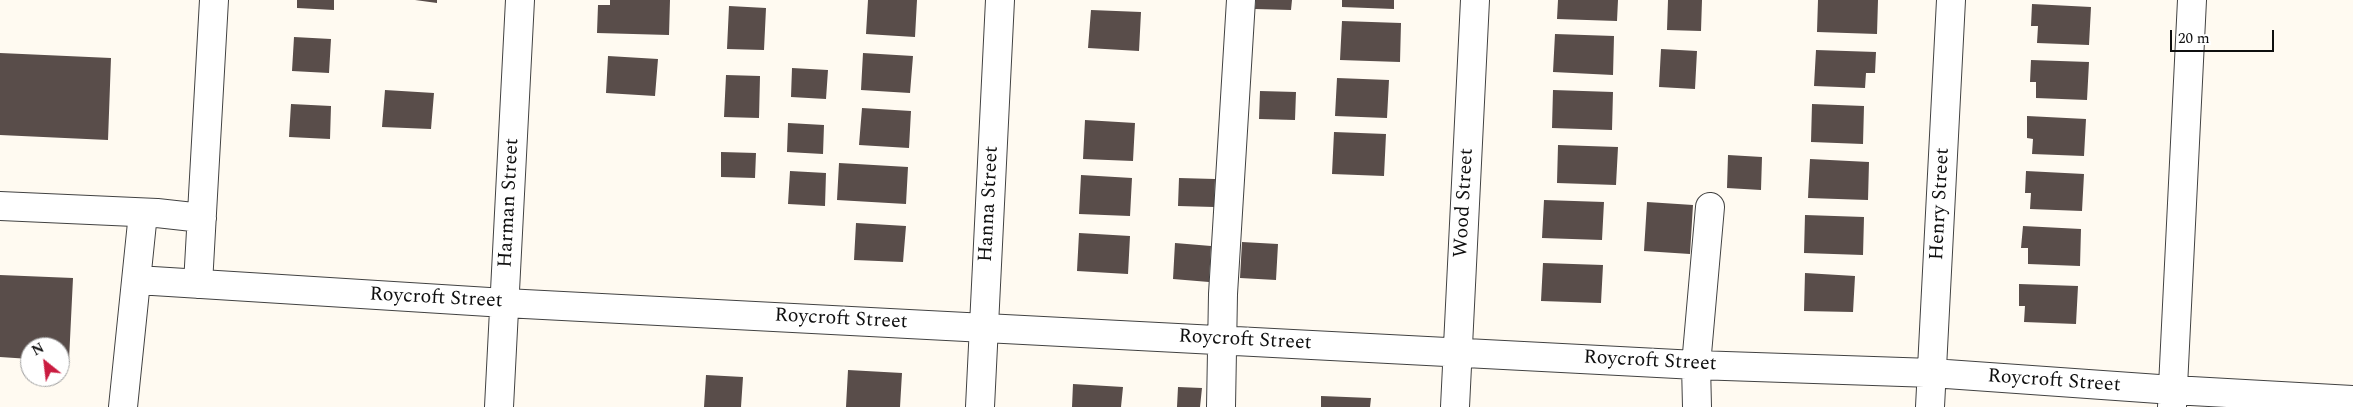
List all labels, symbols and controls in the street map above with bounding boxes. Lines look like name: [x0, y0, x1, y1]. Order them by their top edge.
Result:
scale bar: [2173, 20, 2277, 52]
text: 20 m: [2178, 27, 2210, 50]
street label: Harman Street: [495, 138, 525, 268]
street label: Hanna Street: [975, 145, 1005, 263]
street label: Henry Street: [1926, 147, 1956, 261]
street label: Wood Street: [1450, 148, 1480, 258]
street label: Roycroft Street: [369, 284, 503, 314]
street label: Roycroft Street: [774, 305, 908, 335]
street label: Roycroft Street: [1178, 326, 1312, 356]
north arrow: [20, 337, 70, 387]
text: N: [28, 337, 48, 361]
street label: Roycroft Street: [1583, 347, 1717, 377]
street label: Roycroft Street: [1987, 365, 2121, 399]

